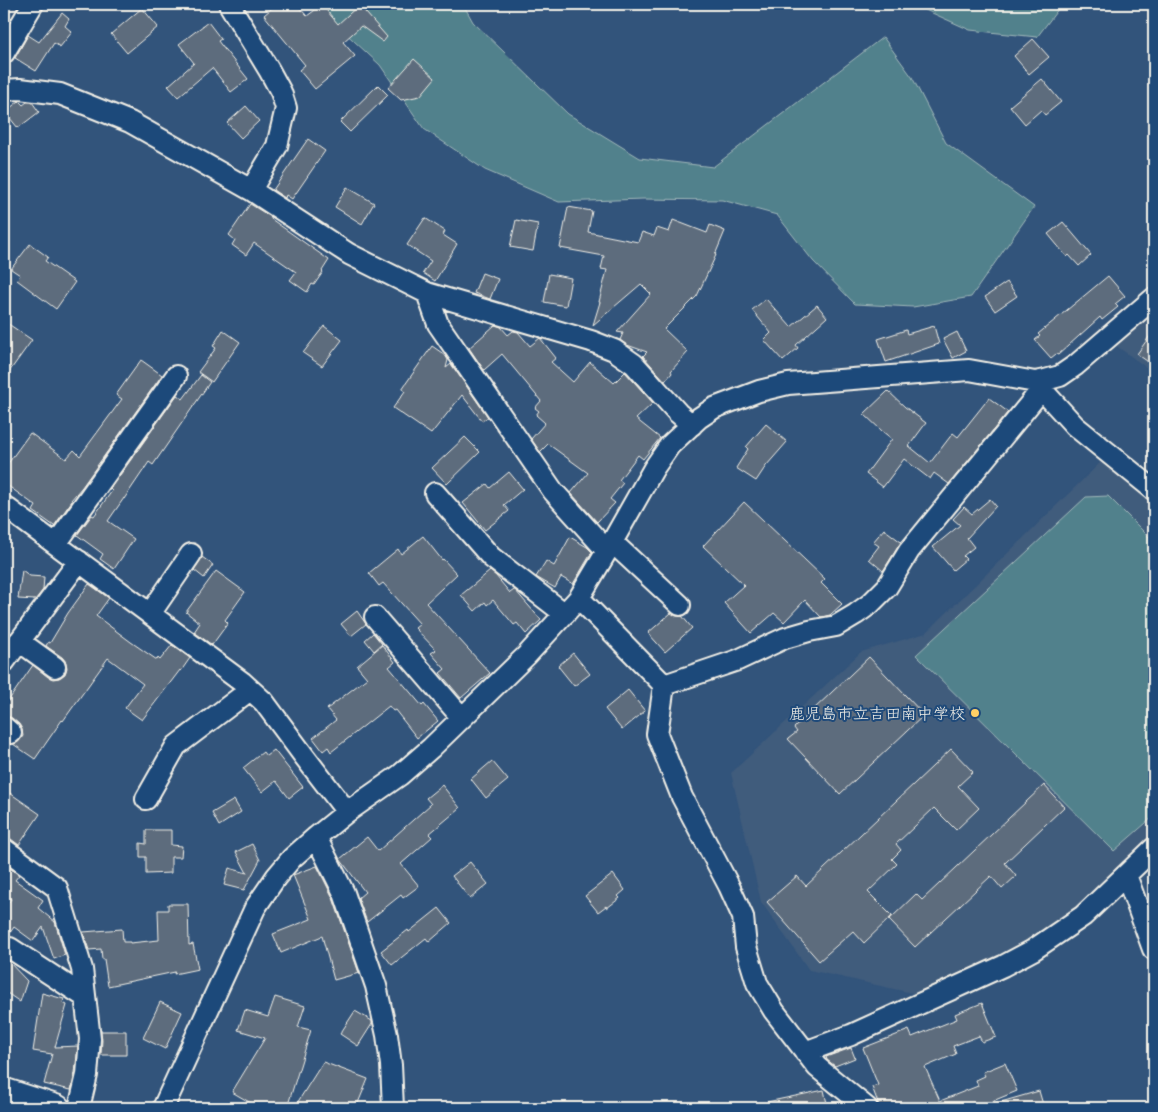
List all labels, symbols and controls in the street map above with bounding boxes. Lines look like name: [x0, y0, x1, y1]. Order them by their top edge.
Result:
place label: 鹿児島市立吉田南中学校: [789, 703, 965, 723]
marker: 鹿児島市立吉田南中学校: [969, 707, 981, 719]

